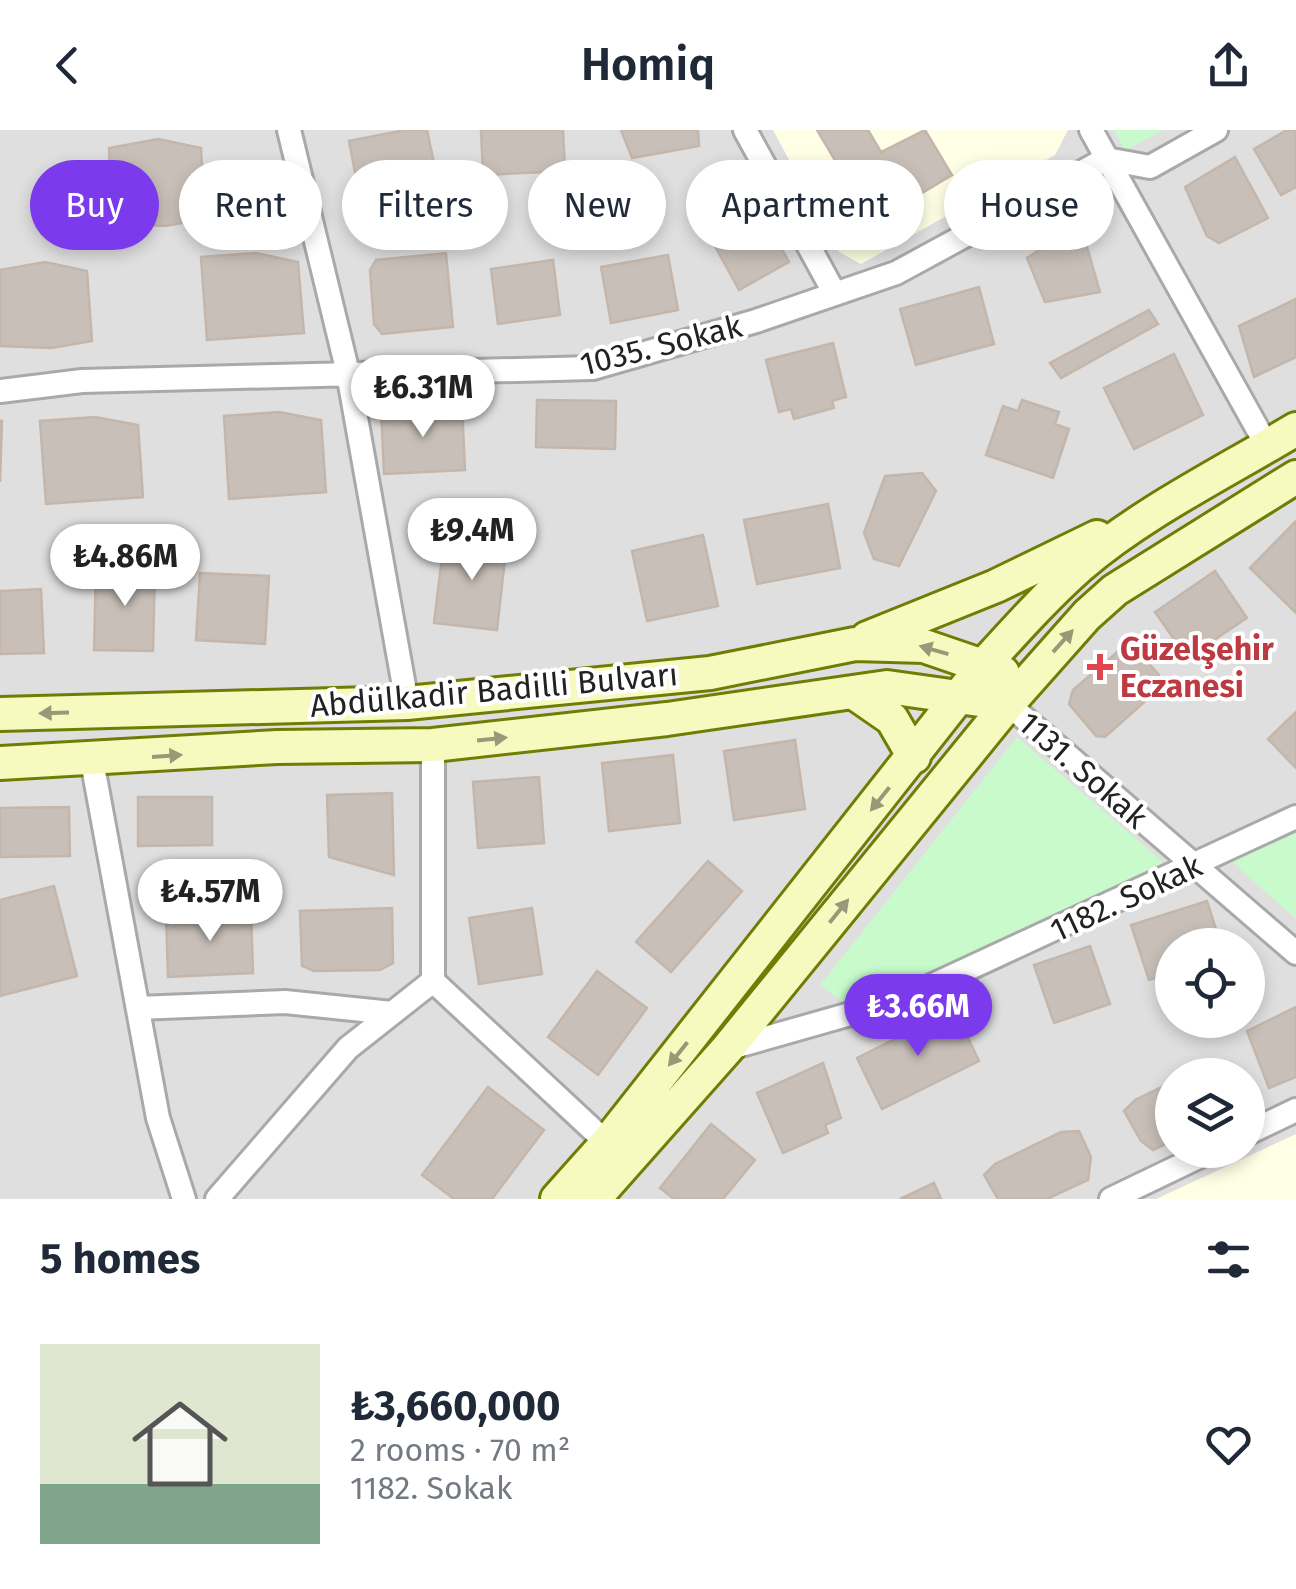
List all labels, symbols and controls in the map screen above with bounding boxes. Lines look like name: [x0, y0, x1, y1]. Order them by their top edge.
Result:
icon: back: [40, 38, 95, 93]
text: Homiq: [581, 38, 715, 92]
icon: share: [1201, 38, 1256, 93]
chip: Buy: [30, 160, 159, 250]
chip: Rent: [179, 160, 322, 250]
chip: Filters: [342, 160, 508, 250]
chip: New: [528, 160, 666, 250]
chip: Apartment: [686, 160, 924, 250]
chip: House: [944, 160, 1114, 250]
street label: 1035. Sokak: [576, 306, 746, 383]
pin: ₺6.31M: [342, 355, 504, 440]
text: ₺6.31M: [373, 368, 473, 406]
pin: ₺9.4M: [402, 498, 542, 583]
text: ₺9.4M: [430, 511, 514, 549]
pin: ₺4.86M: [44, 524, 206, 609]
text: ₺4.86M: [72, 537, 178, 575]
one-way arrow: [1052, 629, 1074, 654]
place label: Güzelşehir Eczanesi: [1120, 630, 1274, 705]
one-way arrow: [918, 642, 949, 658]
street label: Abdülkadir Badilli Bulvarı: [308, 655, 680, 725]
marker: Güzelşehir Eczanesi: [1089, 656, 1111, 678]
street label: 1131. Sokak: [1011, 704, 1156, 837]
one-way arrow: [38, 705, 70, 721]
one-way arrow: [476, 731, 508, 747]
one-way arrow: [152, 747, 184, 763]
one-way arrow: [870, 787, 891, 812]
street label: 1182. Sokak: [1044, 846, 1208, 950]
pin: ₺4.57M: [129, 859, 291, 944]
text: ₺4.57M: [160, 872, 260, 910]
one-way arrow: [827, 899, 849, 924]
map controls: [1155, 928, 1265, 1168]
button: locate: [1155, 928, 1265, 1038]
pin: ₺3.66M: [837, 974, 999, 1059]
text: ₺3.66M: [866, 987, 970, 1025]
one-way arrow: [668, 1041, 689, 1066]
button: layers: [1155, 1058, 1265, 1168]
icon: filters: [1201, 1232, 1256, 1287]
text: 5 homes: [40, 1234, 200, 1284]
text: ₺3,660,000: [350, 1381, 561, 1431]
icon: home: [120, 1384, 240, 1504]
icon: heart: [1201, 1417, 1256, 1472]
text: 2 rooms · 70 m²: [350, 1431, 570, 1469]
text: 1182. Sokak: [350, 1469, 512, 1507]

